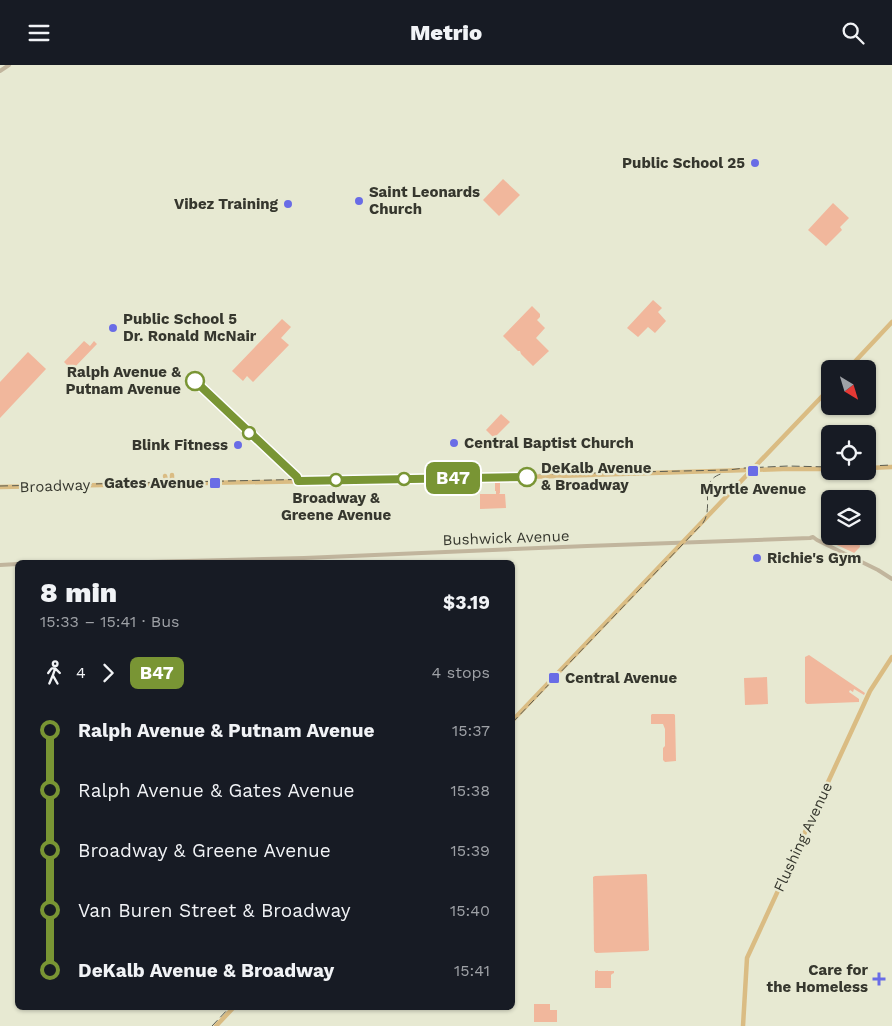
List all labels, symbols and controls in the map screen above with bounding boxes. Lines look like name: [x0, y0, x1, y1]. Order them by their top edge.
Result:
icon: menu: [25, 19, 53, 47]
icon: search: [839, 19, 867, 47]
text: Metrio: [410, 20, 482, 45]
place label: Public School 25: [622, 154, 745, 172]
marker: Public School 25: [749, 157, 761, 169]
place label: Saint Leonards Church: [369, 183, 480, 218]
place label: Vibez Training: [174, 195, 279, 213]
marker: Saint Leonards Church: [353, 195, 365, 207]
marker: Vibez Training: [282, 198, 294, 210]
place label: Public School 5 Dr. Ronald McNair: [123, 310, 257, 345]
marker: Public School 5 Dr. Ronald McNair: [107, 322, 119, 334]
north arrow: [821, 360, 876, 415]
map controls: [821, 360, 876, 545]
place label: Ralph Avenue & Putnam Avenue: [65, 363, 181, 398]
marker: Ralph Avenue & Putnam Avenue: [185, 371, 205, 391]
button: locate: [821, 425, 876, 480]
unlabelled marker: [242, 426, 256, 440]
place label: Central Baptist Church: [464, 434, 634, 452]
place label: Blink Fitness: [132, 436, 228, 454]
marker: Central Baptist Church: [448, 437, 460, 449]
marker: Blink Fitness: [232, 439, 244, 451]
place label: DeKalb Avenue & Broadway: [541, 459, 652, 494]
line badge: B47: [424, 462, 482, 494]
marker: Myrtle Avenue: [746, 464, 760, 478]
text: B47: [436, 467, 470, 488]
marker: DeKalb Avenue & Broadway: [517, 467, 537, 487]
unlabelled marker: [397, 472, 411, 486]
marker: Broadway & Greene Avenue: [329, 473, 343, 487]
place label: Gates Avenue: [104, 474, 204, 492]
street label: Broadway: [19, 476, 91, 496]
marker: Gates Avenue: [208, 476, 222, 490]
place label: Myrtle Avenue: [700, 480, 806, 498]
place label: Broadway & Greene Avenue: [281, 489, 391, 524]
button: layers: [821, 490, 876, 545]
street label: Bushwick Avenue: [442, 527, 570, 549]
place label: Richie's Gym: [767, 549, 862, 567]
marker: Richie's Gym: [751, 552, 763, 564]
text: 8 min: [40, 576, 117, 609]
text: $3.19: [443, 591, 490, 614]
text: 15:33 – 15:41 · Bus: [40, 612, 180, 631]
icon: walk: [40, 659, 68, 687]
icon: forward: [94, 659, 122, 687]
text: B47: [140, 662, 174, 683]
text: 4: [76, 663, 86, 682]
text: 4 stops: [432, 663, 490, 682]
place label: Central Avenue: [565, 669, 677, 687]
marker: Central Avenue: [547, 671, 561, 685]
text: Ralph Avenue & Putnam Avenue: [78, 719, 375, 742]
text: 15:37: [452, 721, 490, 740]
text: Ralph Avenue & Gates Avenue: [78, 779, 355, 802]
street label: Flushing Avenue: [770, 779, 836, 895]
text: 15:38: [451, 781, 490, 800]
text: Broadway & Greene Avenue: [78, 839, 331, 862]
text: 15:39: [451, 841, 490, 860]
text: Van Buren Street & Broadway: [78, 899, 351, 922]
text: 15:40: [450, 901, 490, 920]
text: DeKalb Avenue & Broadway: [78, 959, 334, 982]
text: 15:41: [454, 961, 490, 980]
place label: Care for the Homeless: [767, 961, 869, 996]
marker: Care for the Homeless: [872, 972, 886, 986]

